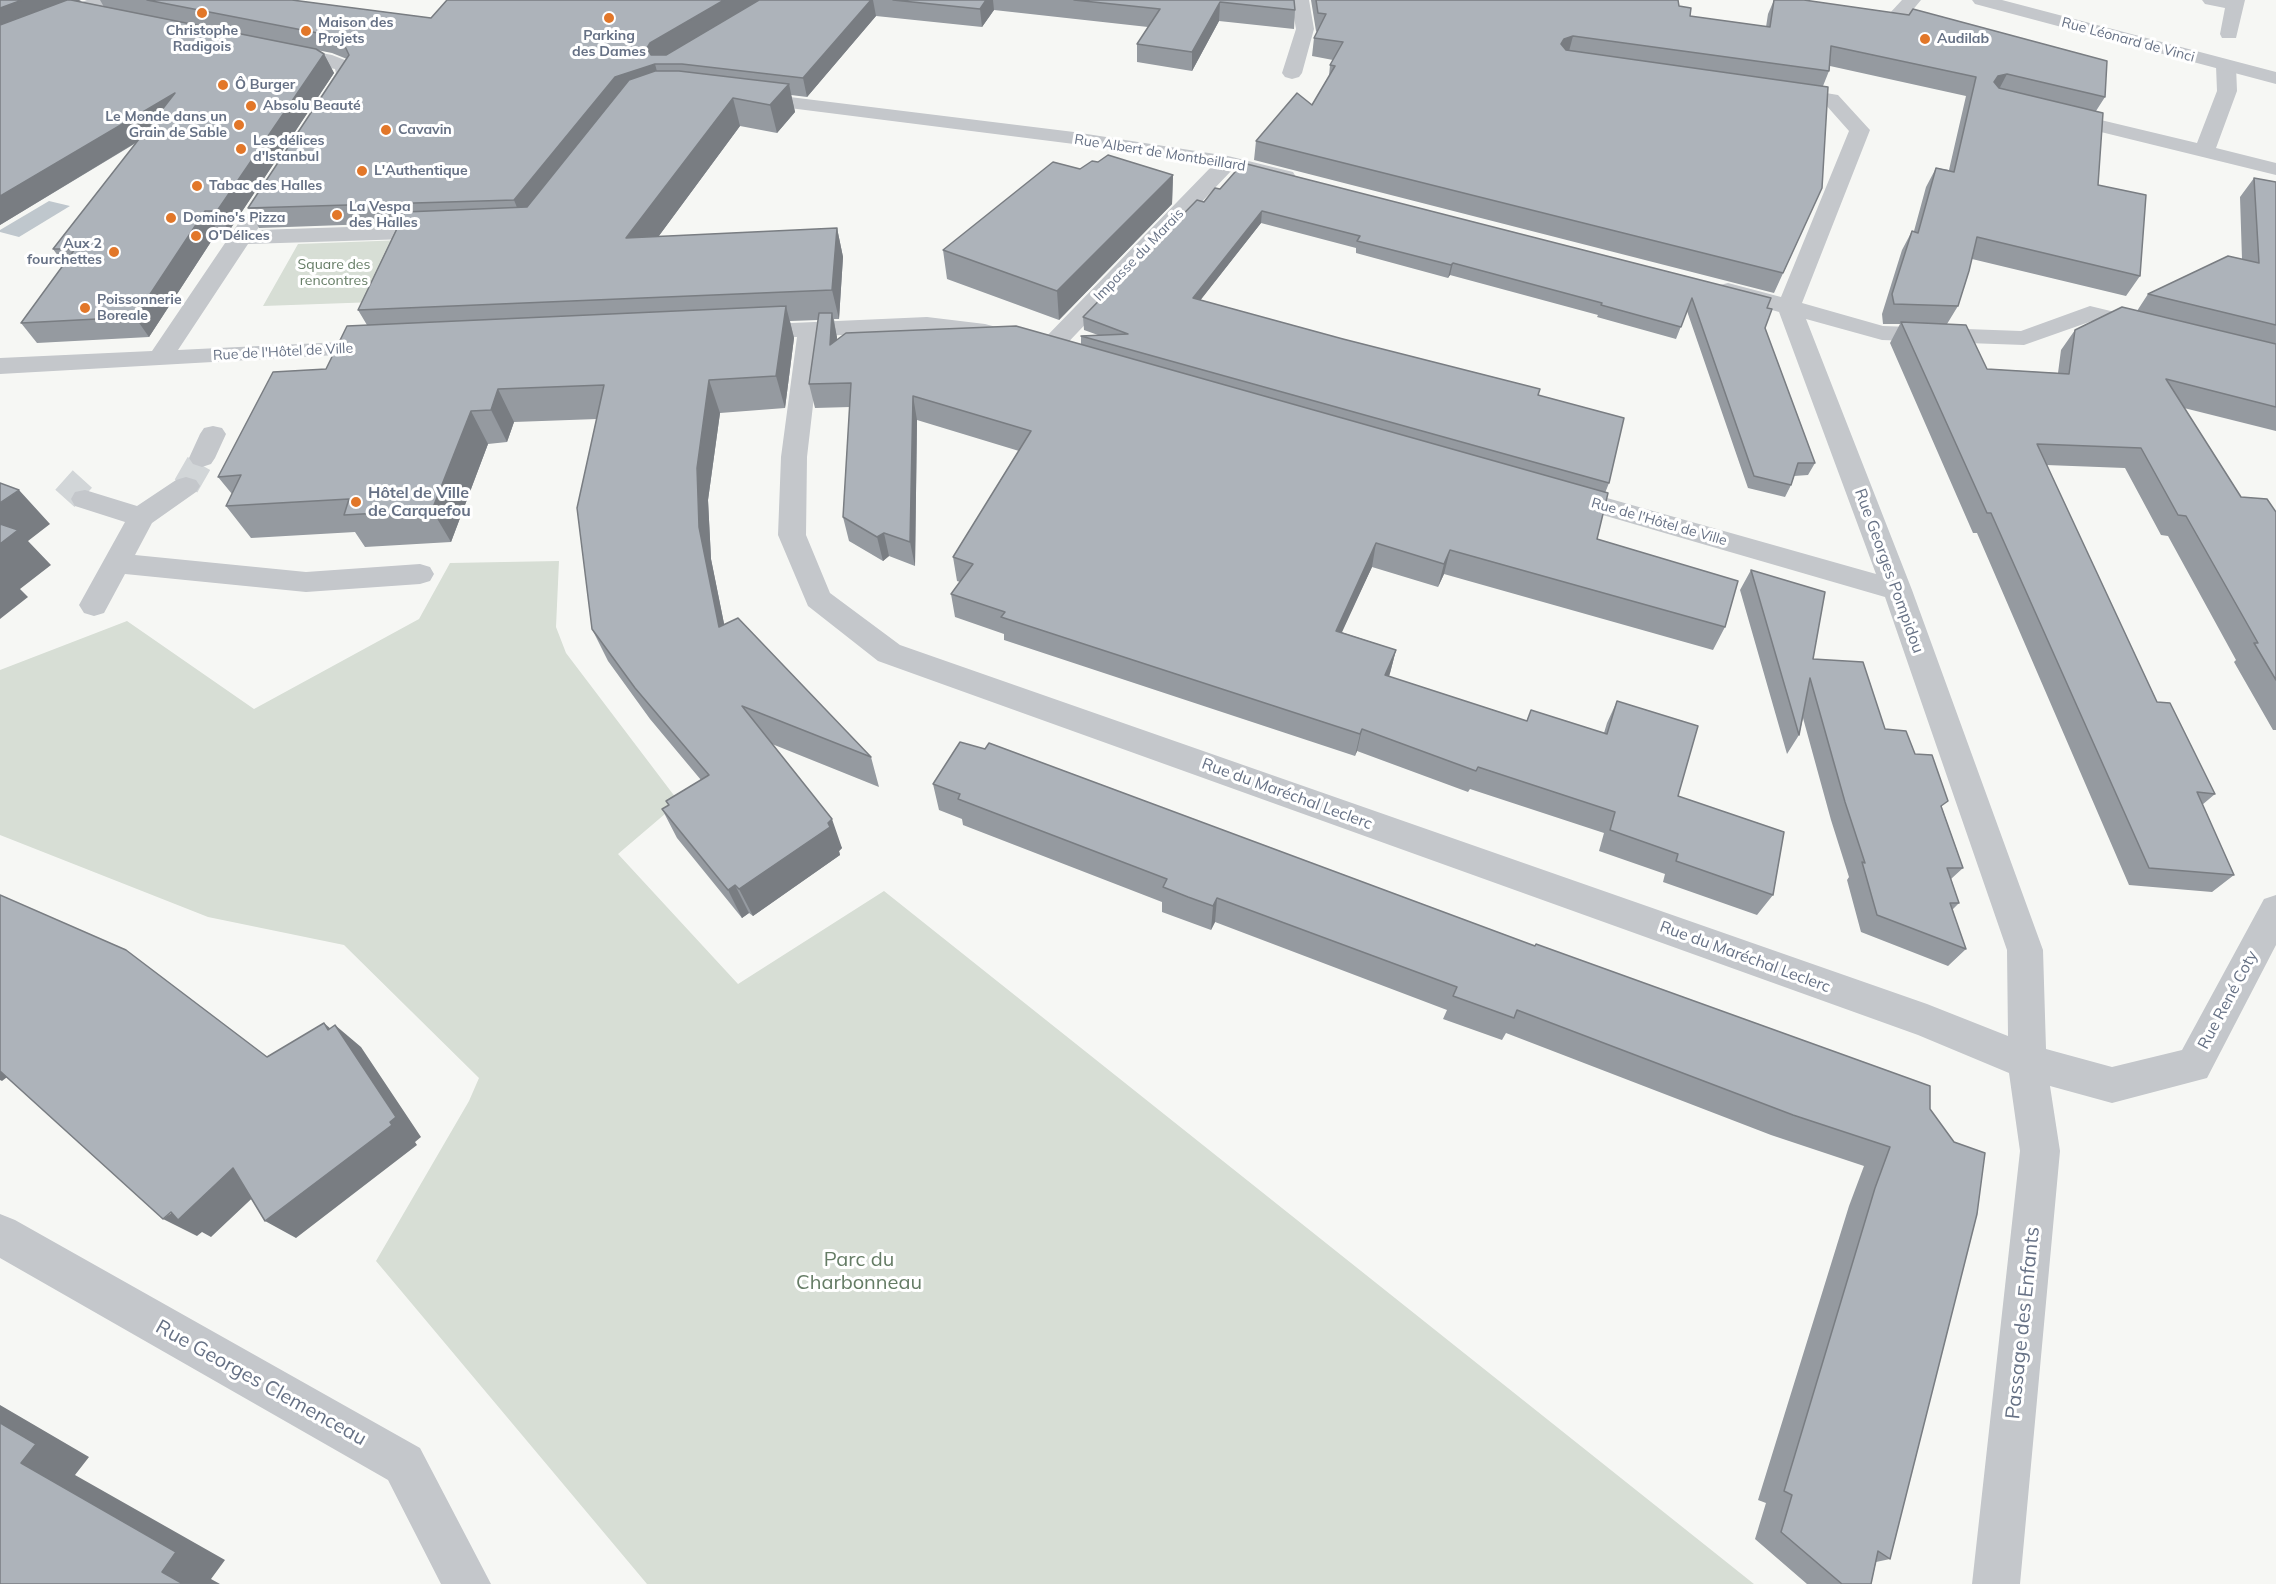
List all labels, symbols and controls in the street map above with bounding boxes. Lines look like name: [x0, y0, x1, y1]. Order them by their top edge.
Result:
marker: Christophe Radigois: [195, 6, 209, 20]
marker: Parking des Dames: [602, 11, 616, 25]
street label: Rue Léonard de Vinci: [2060, 14, 2196, 66]
place label: Maison des Projets: [318, 15, 393, 48]
place label: Christophe Radigois: [166, 23, 238, 56]
marker: Maison des Projets: [299, 24, 313, 38]
place label: Parking des Dames: [572, 28, 646, 60]
place label: Audilab: [1937, 31, 1989, 47]
marker: Audilab: [1918, 32, 1932, 46]
place label: Ô Burger: [235, 77, 295, 93]
marker: Ô Burger: [216, 78, 230, 92]
place label: Absolu Beauté: [263, 98, 361, 114]
marker: Absolu Beauté: [244, 99, 258, 113]
place label: Le Monde dans un Grain de Sable: [105, 109, 227, 142]
marker: Le Monde dans un Grain de Sable: [232, 118, 246, 132]
place label: Cavavin: [398, 122, 452, 138]
marker: Cavavin: [379, 123, 393, 137]
street label: Rue Albert de Montbeillard: [1073, 131, 1247, 175]
place label: Les délices d'Istanbul: [253, 133, 325, 166]
marker: Les délices d'Istanbul: [234, 142, 248, 156]
place label: L'Authentique: [374, 163, 468, 179]
marker: L'Authentique: [355, 164, 369, 178]
place label: Tabac des Halles: [209, 178, 322, 194]
marker: Tabac des Halles: [190, 179, 204, 193]
place label: La Vespa des Halles: [349, 199, 418, 232]
street label: Impasse du Marais: [1091, 205, 1187, 305]
marker: La Vespa des Halles: [330, 208, 344, 222]
place label: Domino's Pizza: [183, 210, 285, 226]
marker: Domino's Pizza: [164, 211, 178, 225]
place label: O'Délices: [208, 228, 270, 244]
marker: O'Délices: [189, 229, 203, 243]
place label: Aux 2 fourchettes: [27, 236, 102, 268]
marker: Aux 2 fourchettes: [107, 245, 121, 259]
park label: Square des rencontres: [298, 257, 370, 290]
place label: Poissonnerie Boreale: [97, 292, 182, 324]
marker: Poissonnerie Boreale: [78, 301, 92, 315]
street label: Rue de l'Hôtel de Ville: [213, 340, 353, 364]
place label: Hôtel de Ville de Carquefou: [368, 483, 471, 521]
street label: Rue Georges Pompidou: [1850, 486, 1928, 656]
marker: Hôtel de Ville de Carquefou: [349, 495, 363, 509]
street label: Rue de l'Hôtel de Ville: [1589, 495, 1729, 549]
street label: Rue du Maréchal Leclerc: [1199, 754, 1375, 834]
street label: Rue du Maréchal Leclerc: [1657, 917, 1833, 997]
street label: Rue René Coty: [2194, 948, 2262, 1052]
street label: Passage des Enfants: [2001, 1226, 2045, 1420]
park label: Parc du Charbonneau: [796, 1248, 922, 1295]
street label: Rue Georges Clemenceau: [151, 1315, 371, 1451]

